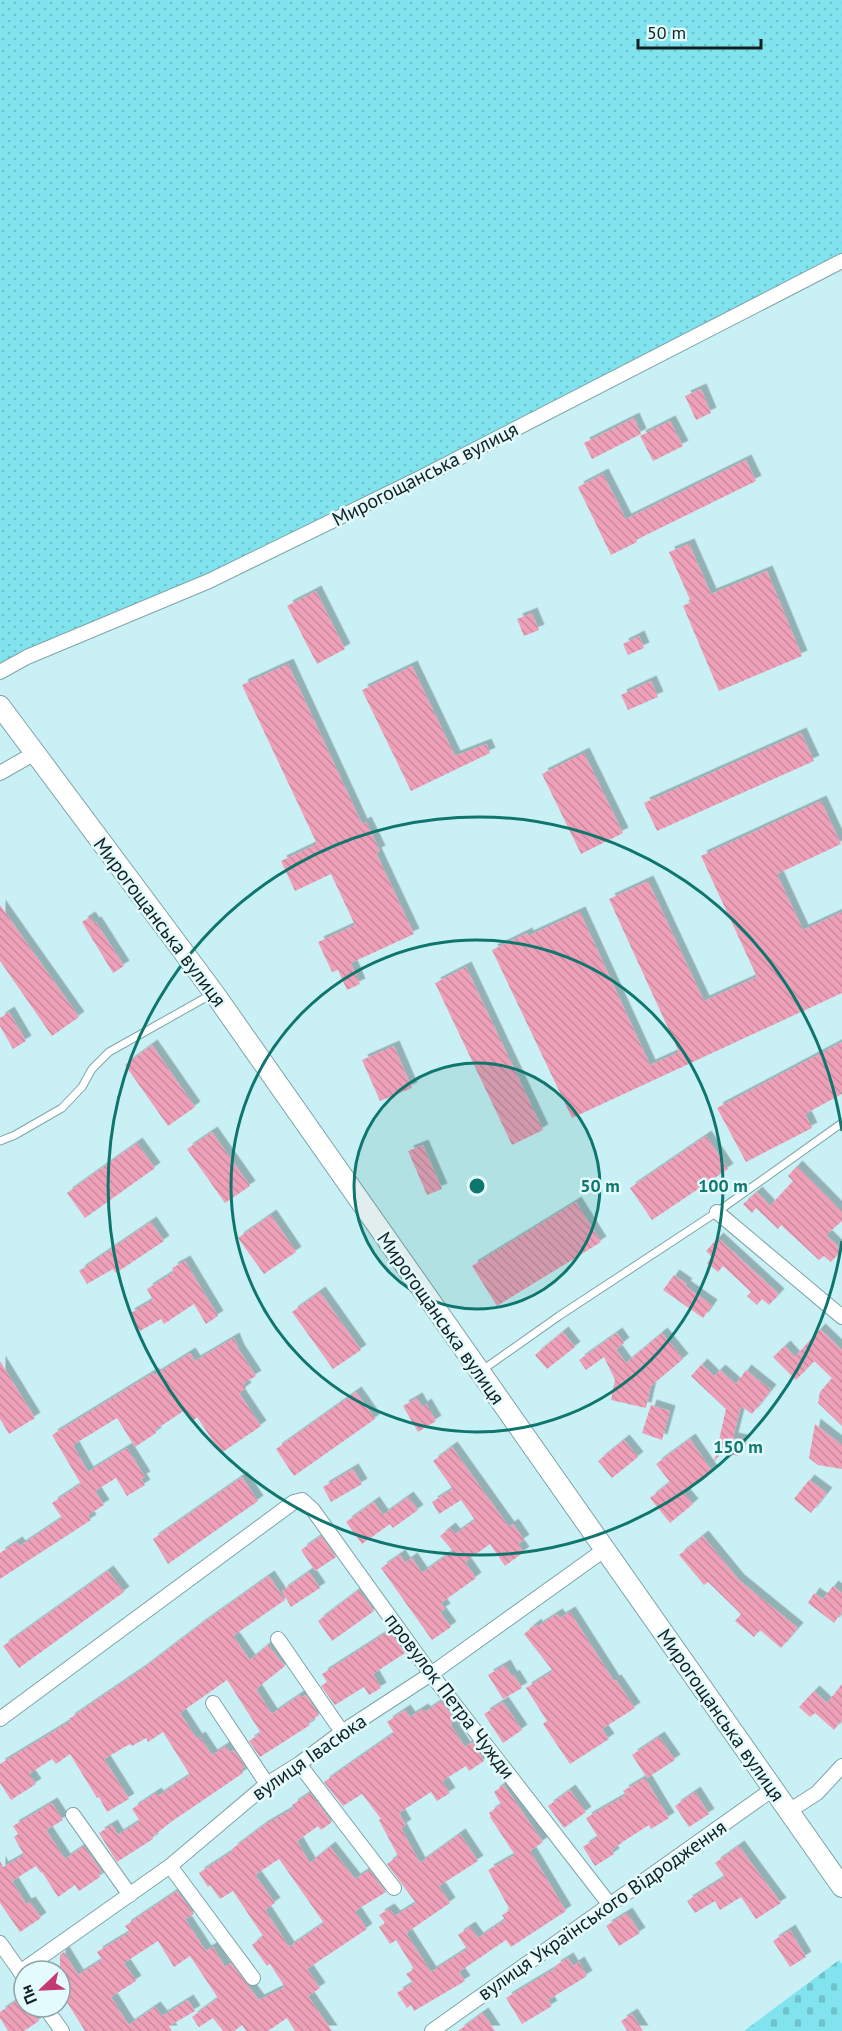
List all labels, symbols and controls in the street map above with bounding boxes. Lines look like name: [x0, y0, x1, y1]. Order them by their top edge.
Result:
scale bar: [638, 12, 761, 50]
text: 50 m: [647, 21, 686, 44]
street label: Мирогощанська вулиця: [328, 416, 522, 532]
street label: Мирогощанська вулиця: [88, 832, 232, 1012]
text: 50 m: [580, 1174, 620, 1197]
text: 100 m: [698, 1174, 748, 1197]
centre of rings: [467, 1176, 487, 1196]
street label: Мирогощанська вулиця: [371, 1226, 511, 1410]
text: 150 m: [713, 1435, 763, 1458]
street label: провулок Петра Чужди: [379, 1608, 521, 1784]
street label: Мирогощанська вулиця: [651, 1623, 791, 1807]
street label: вулиця Івасюка: [246, 1708, 372, 1806]
street label: вулиця Українського Відродження: [473, 1814, 731, 2006]
north arrow: [12, 1959, 72, 2019]
text: Пн: [15, 1982, 41, 2007]

